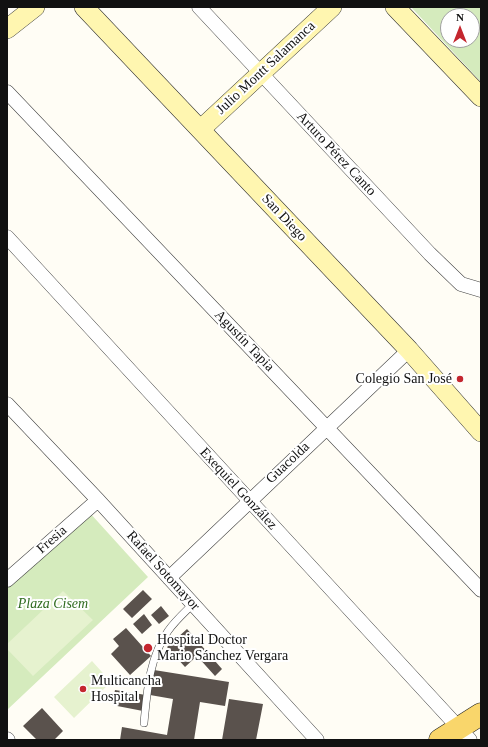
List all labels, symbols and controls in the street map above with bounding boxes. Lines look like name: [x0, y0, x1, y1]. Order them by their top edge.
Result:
north arrow: [440, 8, 480, 48]
text: N: [456, 11, 464, 23]
street label: Julio Montt Salamanca: [213, 18, 319, 118]
street label: Arturo Pérez Canto: [293, 108, 379, 200]
street label: San Diego: [258, 191, 310, 245]
street label: Agustín Tapia: [211, 307, 277, 375]
place label: Colegio San José: [356, 371, 452, 387]
marker: Colegio San José: [455, 374, 465, 384]
street label: Guacolda: [263, 439, 313, 487]
street label: Exequiel González: [196, 444, 280, 534]
street label: Fresia: [34, 522, 70, 558]
street label: Rafael Sotomayor: [123, 528, 203, 614]
park label: Plaza Cisem: [18, 596, 88, 612]
place label: Hospital Doctor Mario Sánchez Vergara: [157, 632, 288, 664]
marker: Hospital Doctor Mario Sánchez Vergara: [142, 642, 154, 654]
place label: Multicancha Hospital: [91, 673, 161, 706]
marker: Multicancha Hospital: [78, 684, 88, 694]

